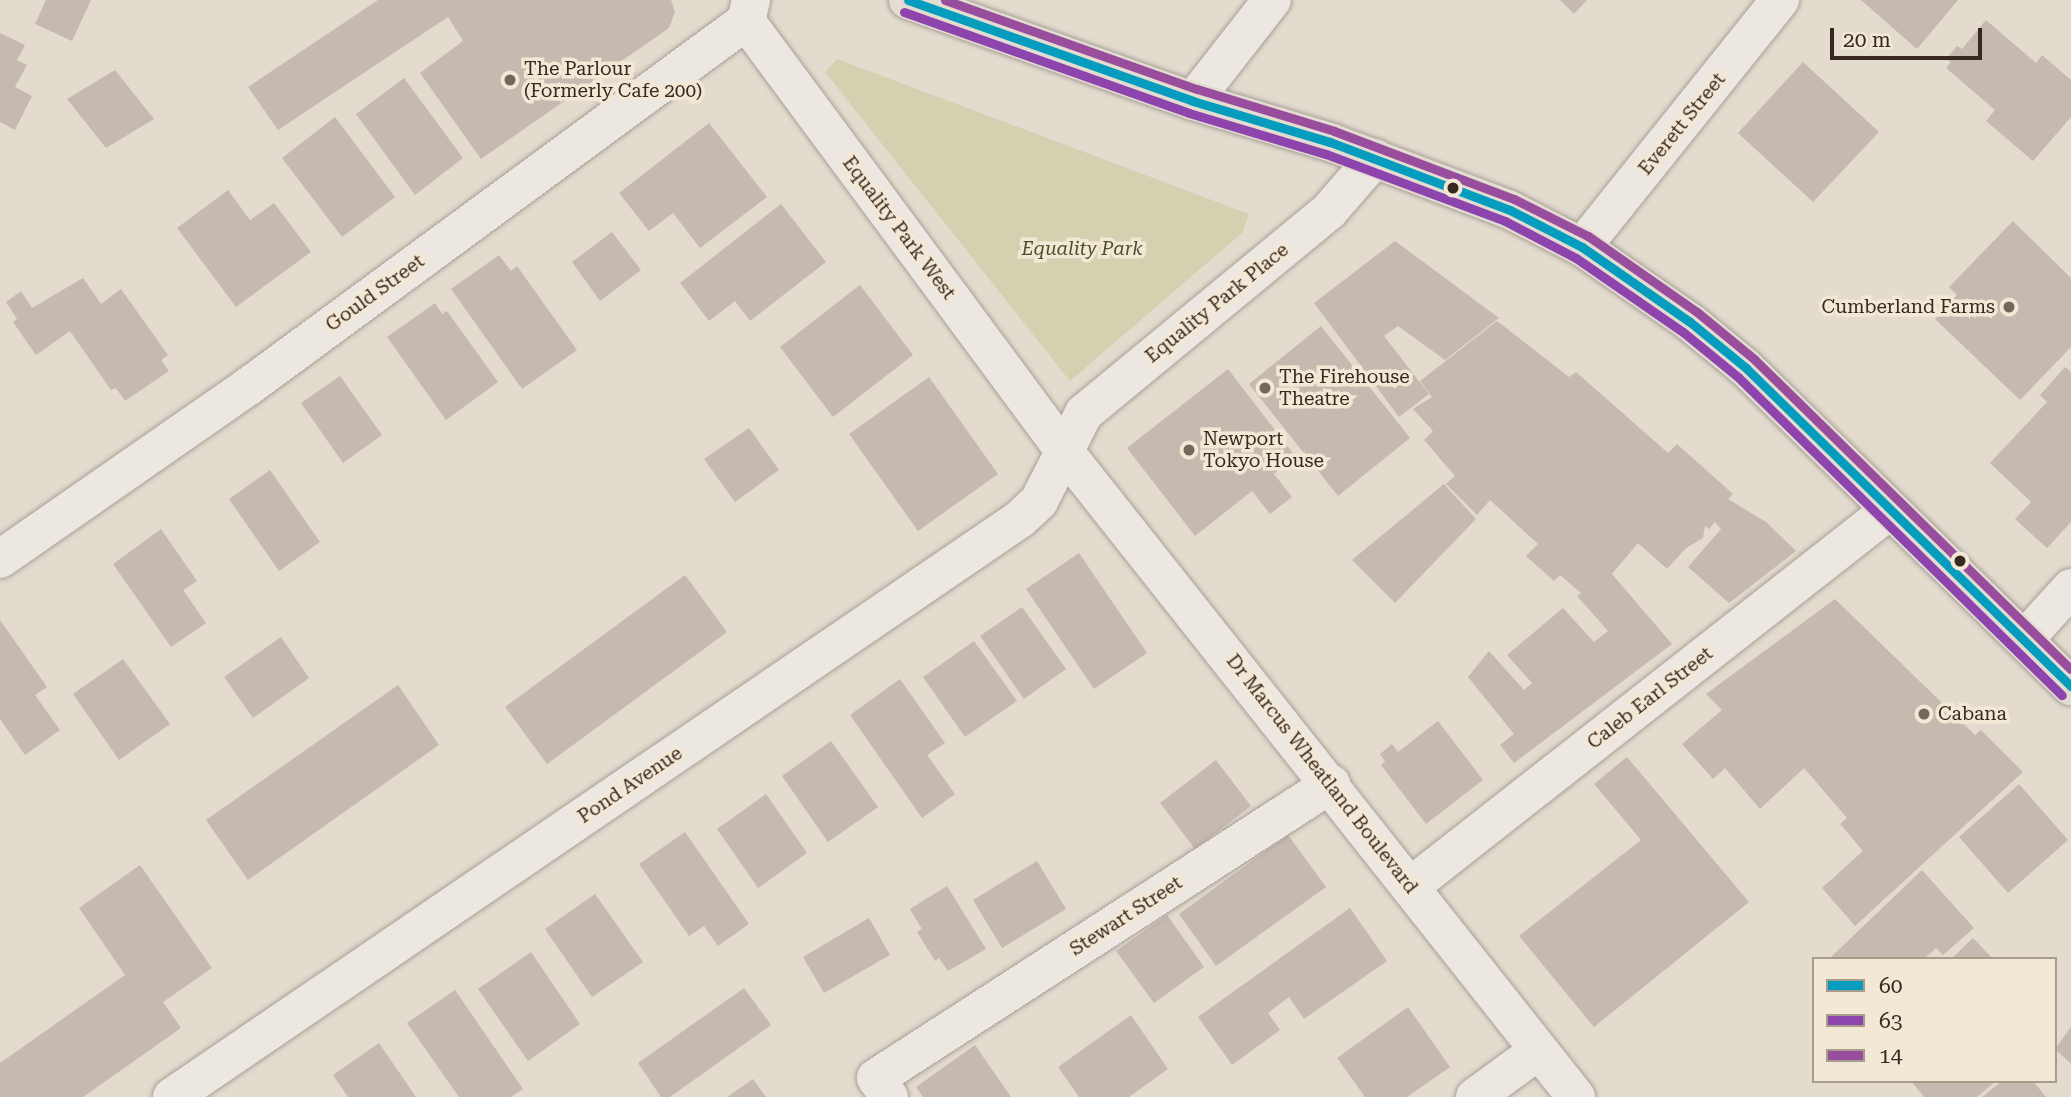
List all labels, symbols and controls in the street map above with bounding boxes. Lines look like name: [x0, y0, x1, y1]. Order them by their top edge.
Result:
scale bar: [1833, 14, 1985, 58]
text: 20 m: [1843, 28, 1891, 52]
place label: The Parlour (Formerly Cafe 200): [524, 58, 702, 102]
street label: Everett Street: [1634, 68, 1730, 180]
marker: The Parlour (Formerly Cafe 200): [502, 72, 518, 88]
street label: Equality Park West: [838, 152, 960, 304]
unlabelled marker: [1446, 181, 1460, 195]
park label: Equality Park: [1021, 238, 1143, 260]
street label: Equality Park Place: [1141, 238, 1293, 368]
street label: Gould Street: [321, 250, 429, 336]
place label: Cumberland Farms: [1822, 296, 1995, 318]
marker: Cumberland Farms: [2001, 299, 2017, 315]
place label: The Firehouse Theatre: [1279, 366, 1410, 410]
marker: The Firehouse Theatre: [1257, 380, 1273, 396]
place label: Newport Tokyo House: [1203, 428, 1324, 472]
marker: Newport Tokyo House: [1181, 442, 1197, 458]
unlabelled marker: [1953, 554, 1967, 568]
street label: Caleb Earl Street: [1583, 642, 1717, 754]
street label: Dr Marcus Wheatland Boulevard: [1221, 650, 1423, 898]
place label: Cabana: [1938, 703, 2007, 725]
marker: Cabana: [1916, 706, 1932, 722]
street label: Pond Avenue: [574, 742, 686, 828]
street label: Stewart Street: [1066, 871, 1186, 961]
legend: [1812, 957, 2057, 1083]
text: 60: [1879, 974, 1903, 998]
text: 63: [1879, 1009, 1903, 1033]
text: 14: [1879, 1044, 1903, 1068]

